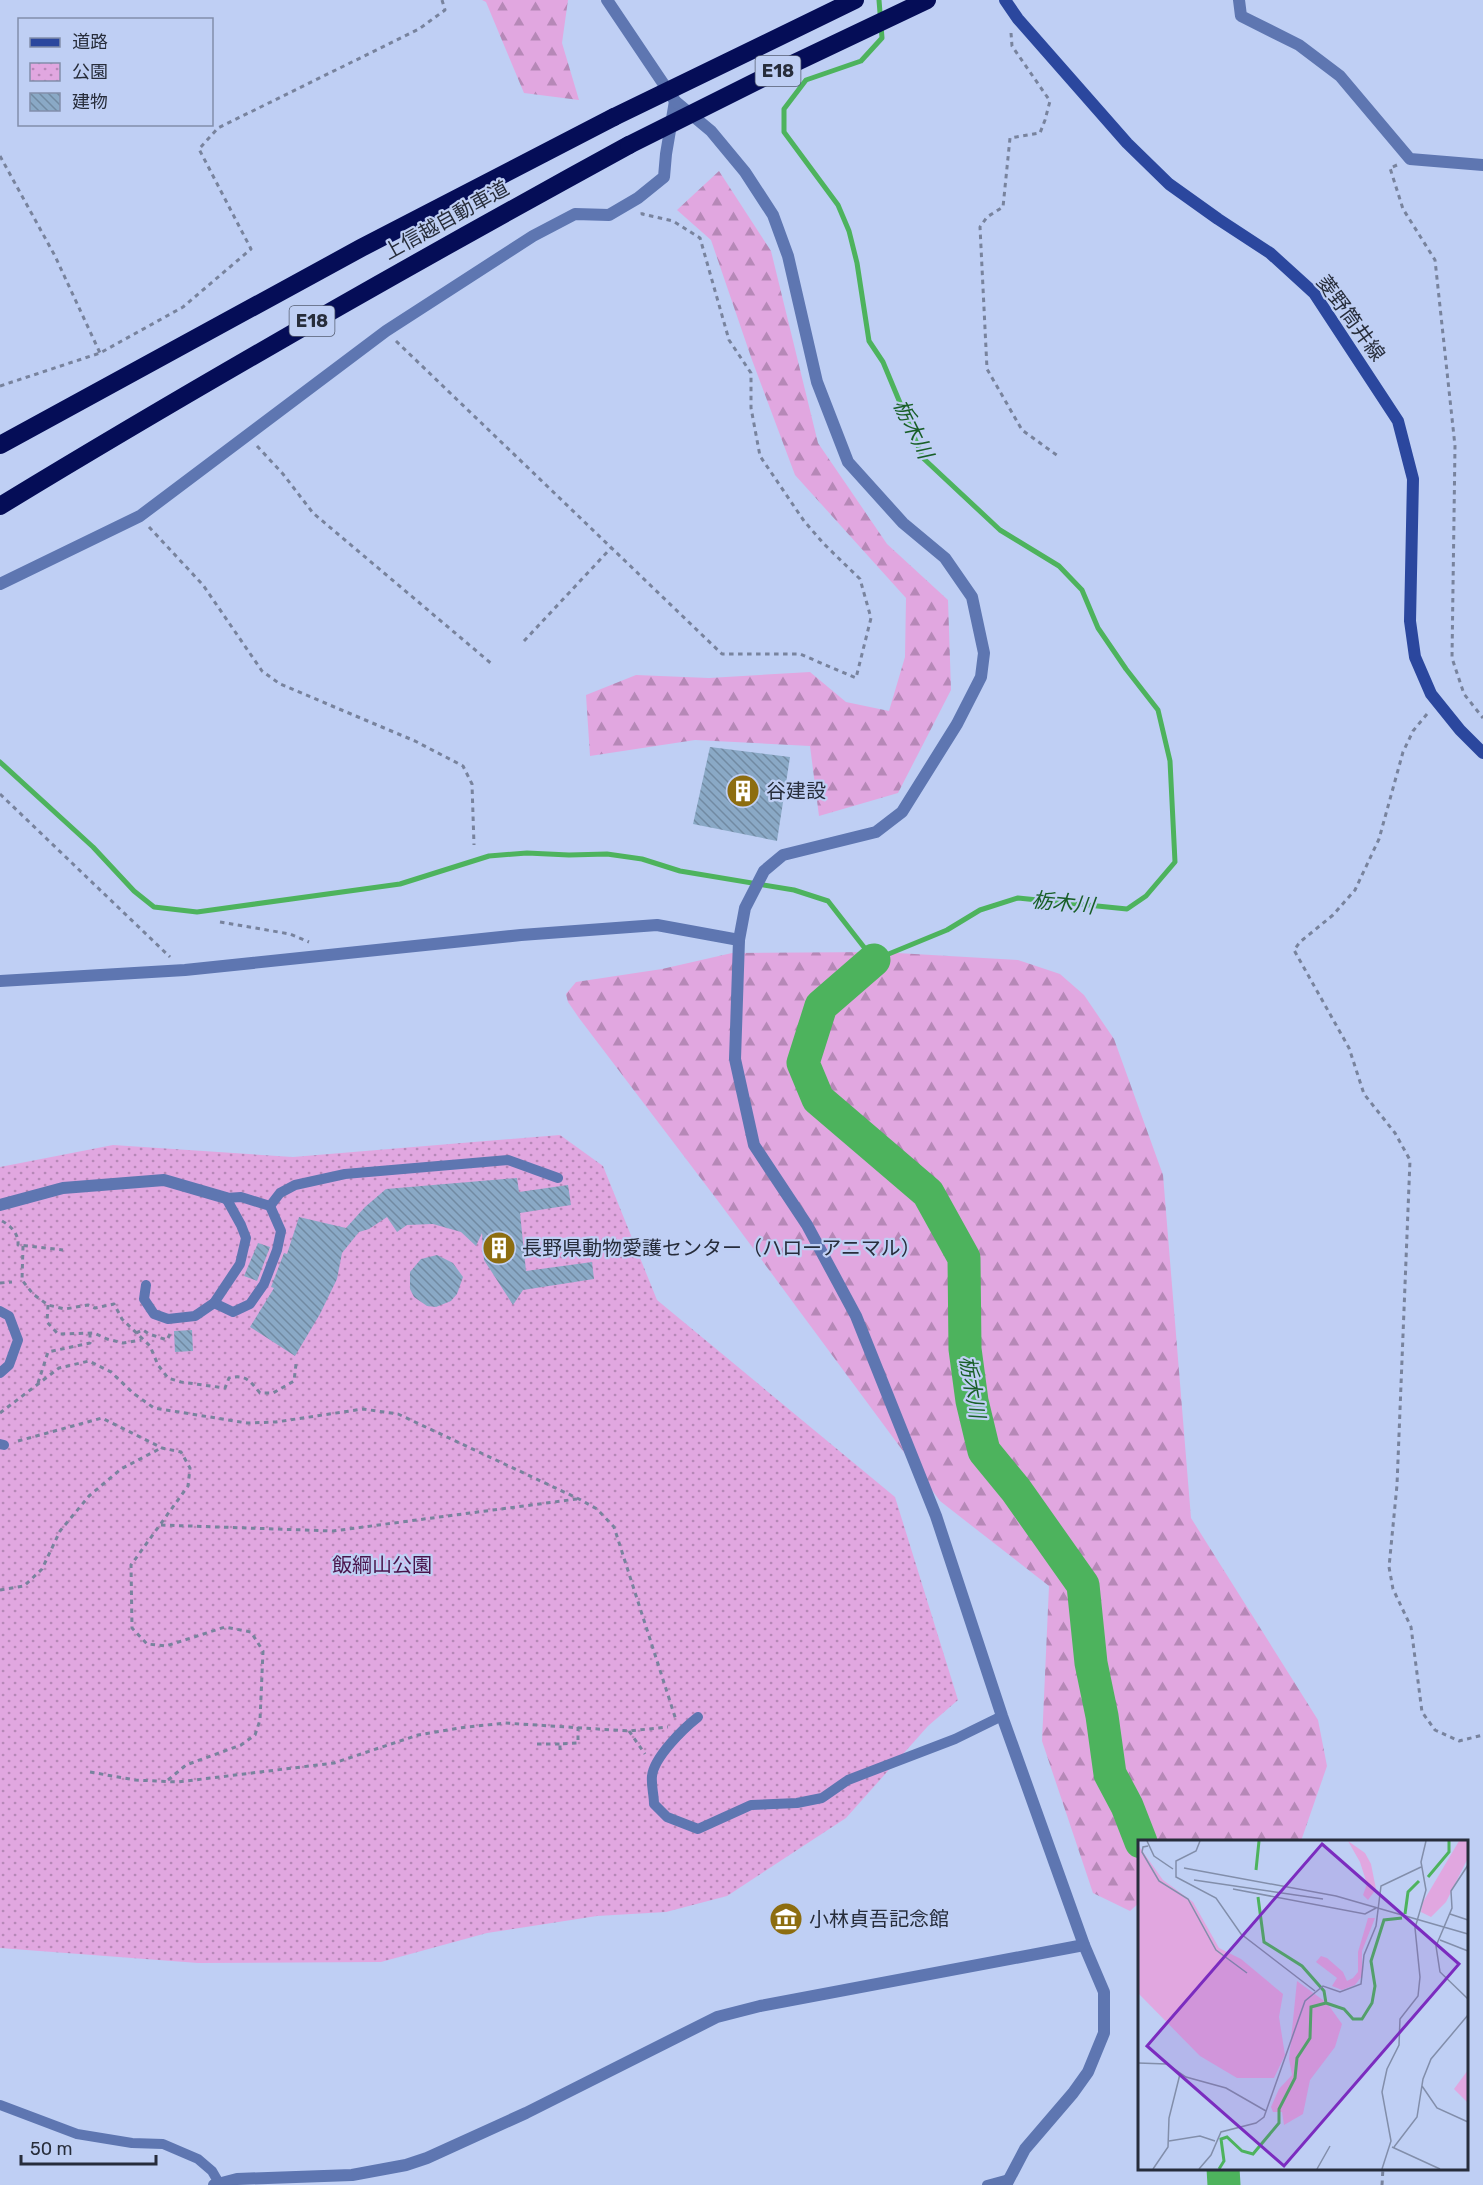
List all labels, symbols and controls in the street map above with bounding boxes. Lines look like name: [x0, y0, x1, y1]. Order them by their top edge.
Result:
legend: [18, 18, 213, 126]
text: 道路: [72, 31, 108, 53]
road number: E18: [756, 56, 800, 86]
text: 公園: [72, 61, 108, 83]
text: 建物: [72, 91, 108, 113]
street label: 上信越自動車道: [379, 176, 513, 264]
street label: 菱野筒井線: [1312, 270, 1390, 366]
road number: E18: [290, 306, 334, 336]
water label: 栃木川: [888, 395, 939, 464]
building icon: 谷建設: [725, 773, 761, 809]
place label: 谷建設: [766, 779, 826, 803]
water label: 栃木川: [1030, 887, 1098, 918]
building icon: 長野県動物愛護センター（ハローアニマル）: [481, 1230, 517, 1266]
place label: 長野県動物愛護センター（ハローアニマル）: [522, 1236, 921, 1260]
water label: 栃木川: [955, 1354, 991, 1422]
park label: 飯綱山公園: [332, 1553, 432, 1577]
inset map: [1138, 1840, 1468, 2170]
museum icon: 小林貞吾記念館: [768, 1901, 804, 1937]
place label: 小林貞吾記念館: [809, 1907, 949, 1931]
scale bar: [21, 2128, 156, 2166]
text: 50 m: [30, 2138, 73, 2160]

